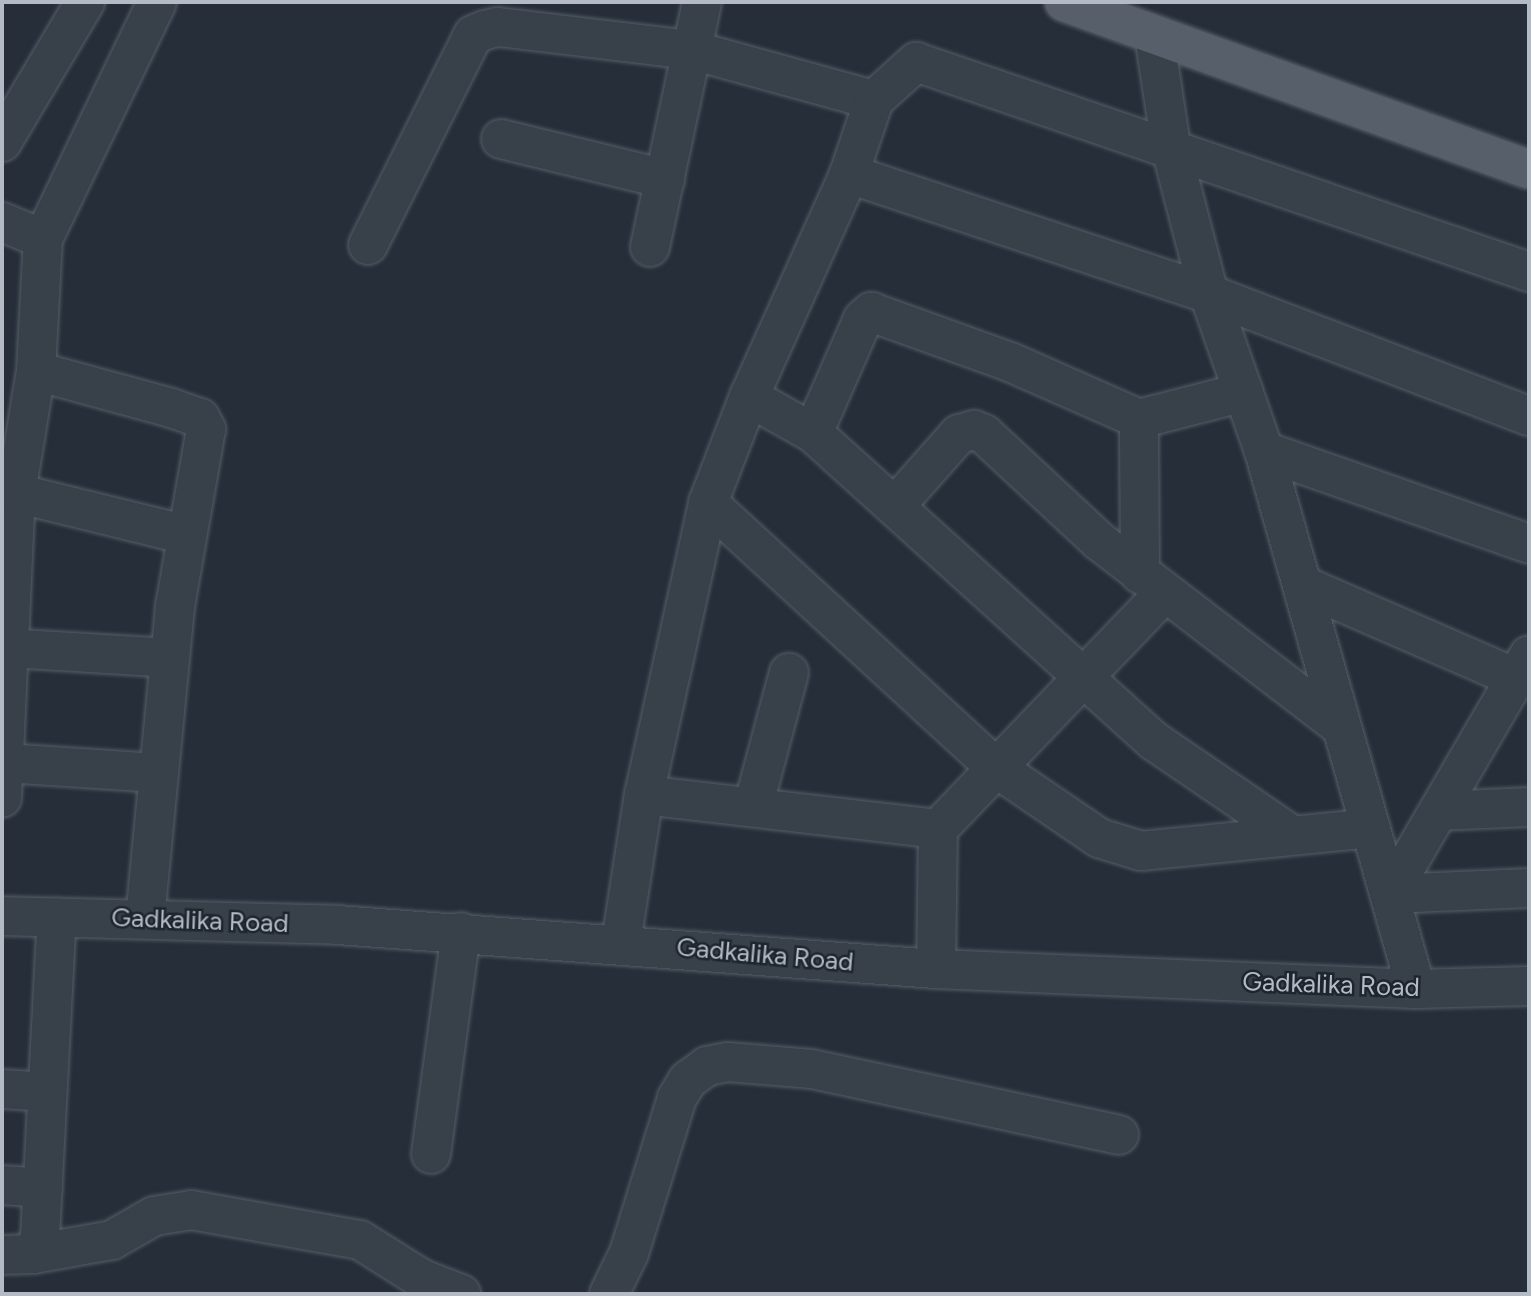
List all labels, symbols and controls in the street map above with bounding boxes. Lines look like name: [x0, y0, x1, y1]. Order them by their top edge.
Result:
street label: Gadkalika Road: [111, 902, 289, 940]
street label: Gadkalika Road: [675, 932, 855, 978]
street label: Gadkalika Road: [1242, 966, 1420, 1004]

